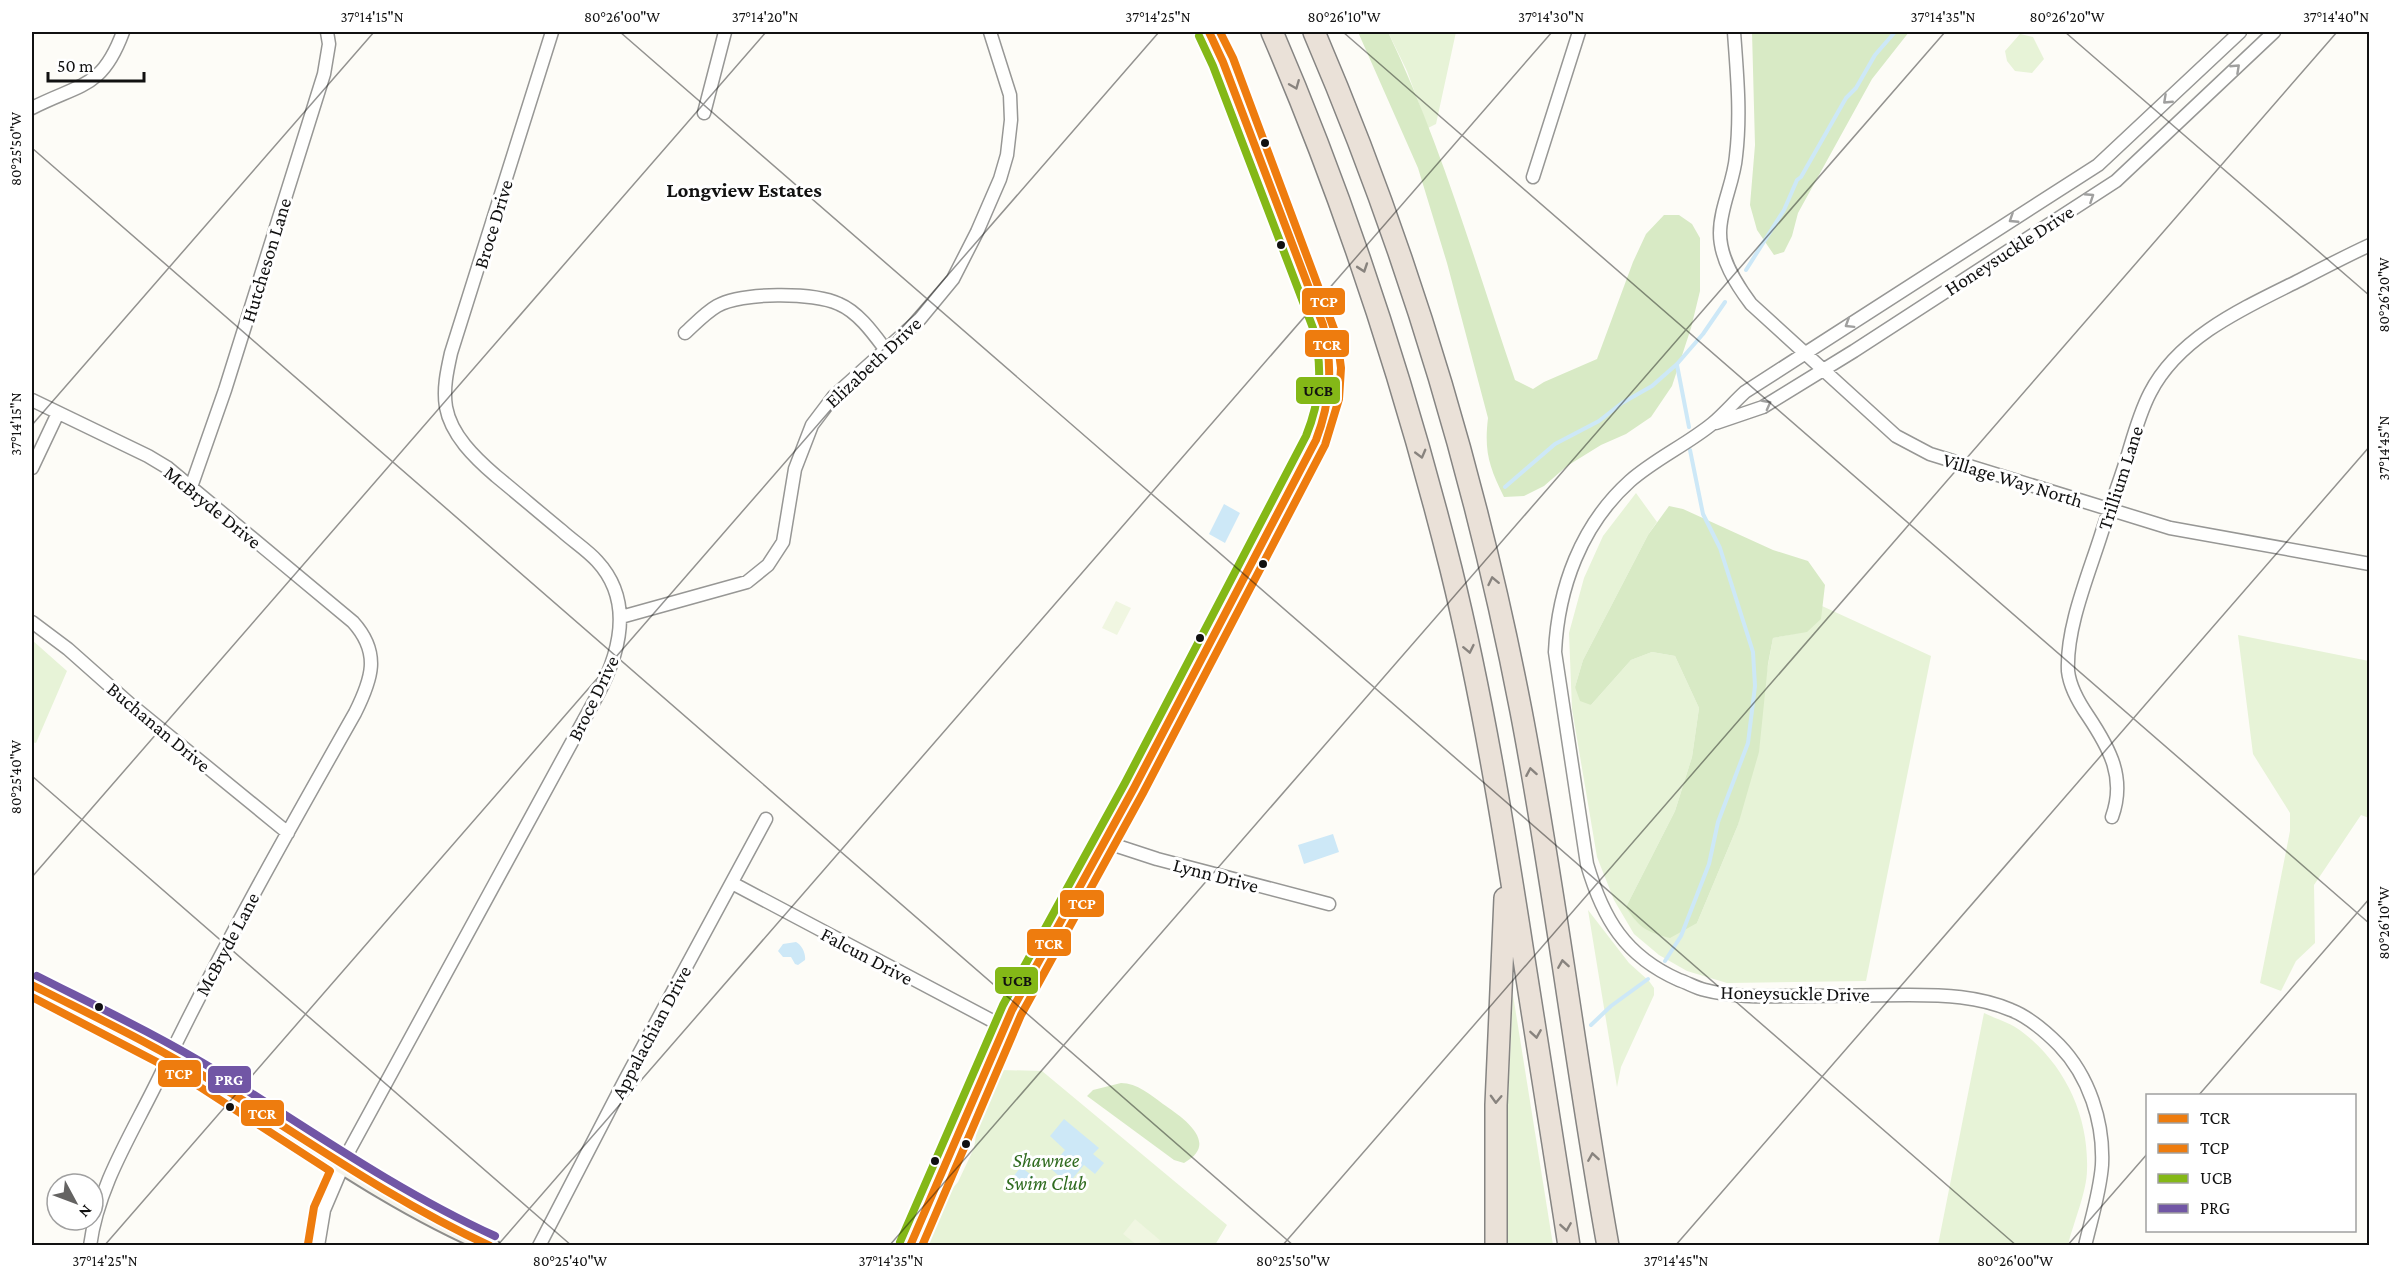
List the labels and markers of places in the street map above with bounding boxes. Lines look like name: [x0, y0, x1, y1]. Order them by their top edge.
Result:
unlabelled marker: [1259, 137, 1271, 149]
unlabelled marker: [1275, 239, 1287, 251]
unlabelled marker: [1257, 558, 1269, 570]
unlabelled marker: [1194, 632, 1206, 644]
unlabelled marker: [93, 1001, 105, 1013]
unlabelled marker: [224, 1101, 236, 1113]
unlabelled marker: [960, 1138, 972, 1150]
unlabelled marker: [929, 1155, 941, 1167]

